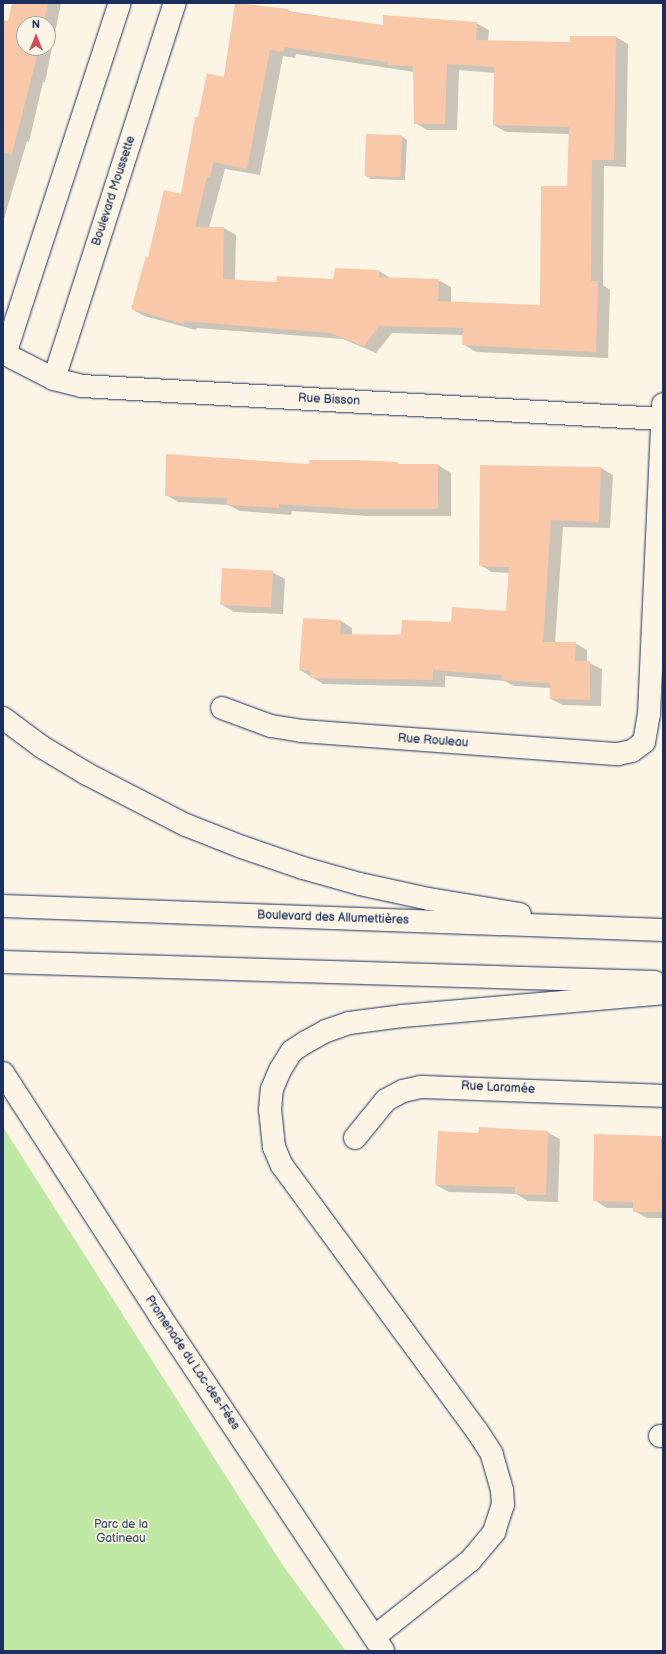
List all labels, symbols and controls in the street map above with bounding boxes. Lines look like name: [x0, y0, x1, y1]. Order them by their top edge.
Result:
north arrow: [16, 16, 56, 56]
text: N: [32, 18, 40, 31]
street label: Boulevard Moussette: [89, 134, 139, 248]
street label: Rue Bisson: [298, 391, 360, 409]
street label: Rue Rouleau: [397, 731, 469, 751]
street label: Boulevard des Allumettières: [257, 908, 409, 928]
street label: Rue Laramée: [461, 1079, 535, 1097]
street label: Promenade du Lac-des-Fées: [142, 1293, 242, 1433]
park label: Parc de la Gatineau: [94, 1518, 148, 1546]

